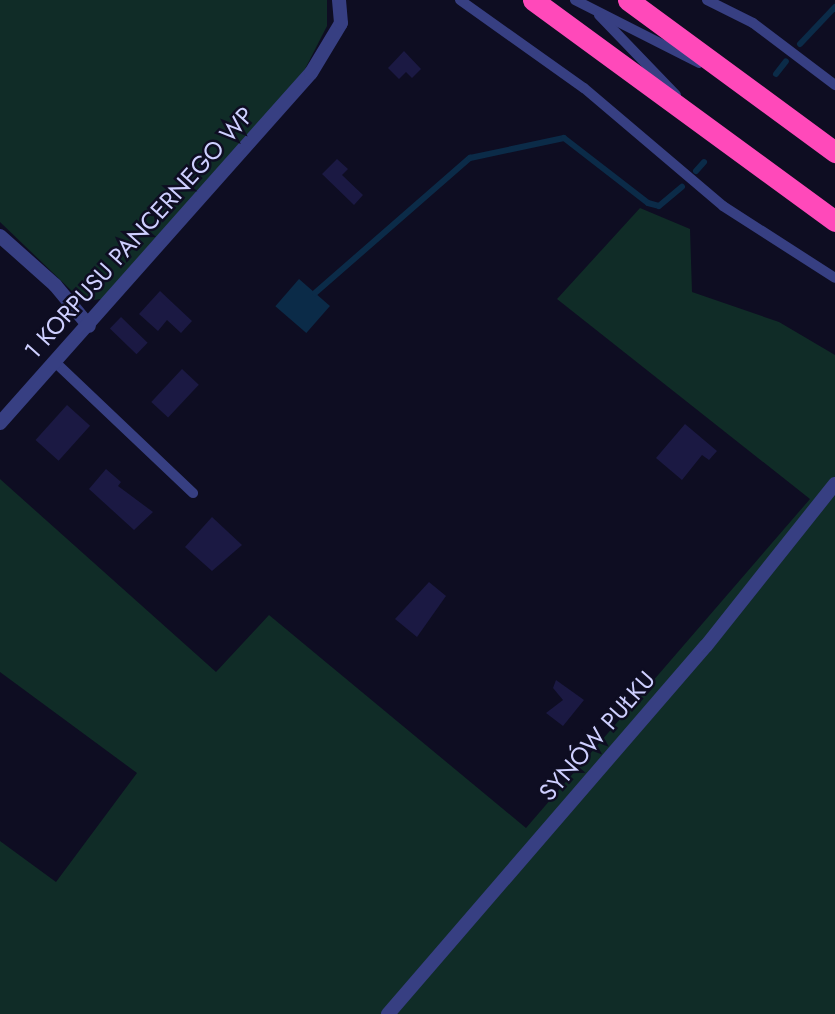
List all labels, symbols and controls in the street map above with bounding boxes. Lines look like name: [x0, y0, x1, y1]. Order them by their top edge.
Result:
street label: 1 KORPUSU PANCERNEGO WP: [18, 101, 260, 365]
street label: SYNÓW PUŁKU: [533, 665, 661, 807]

